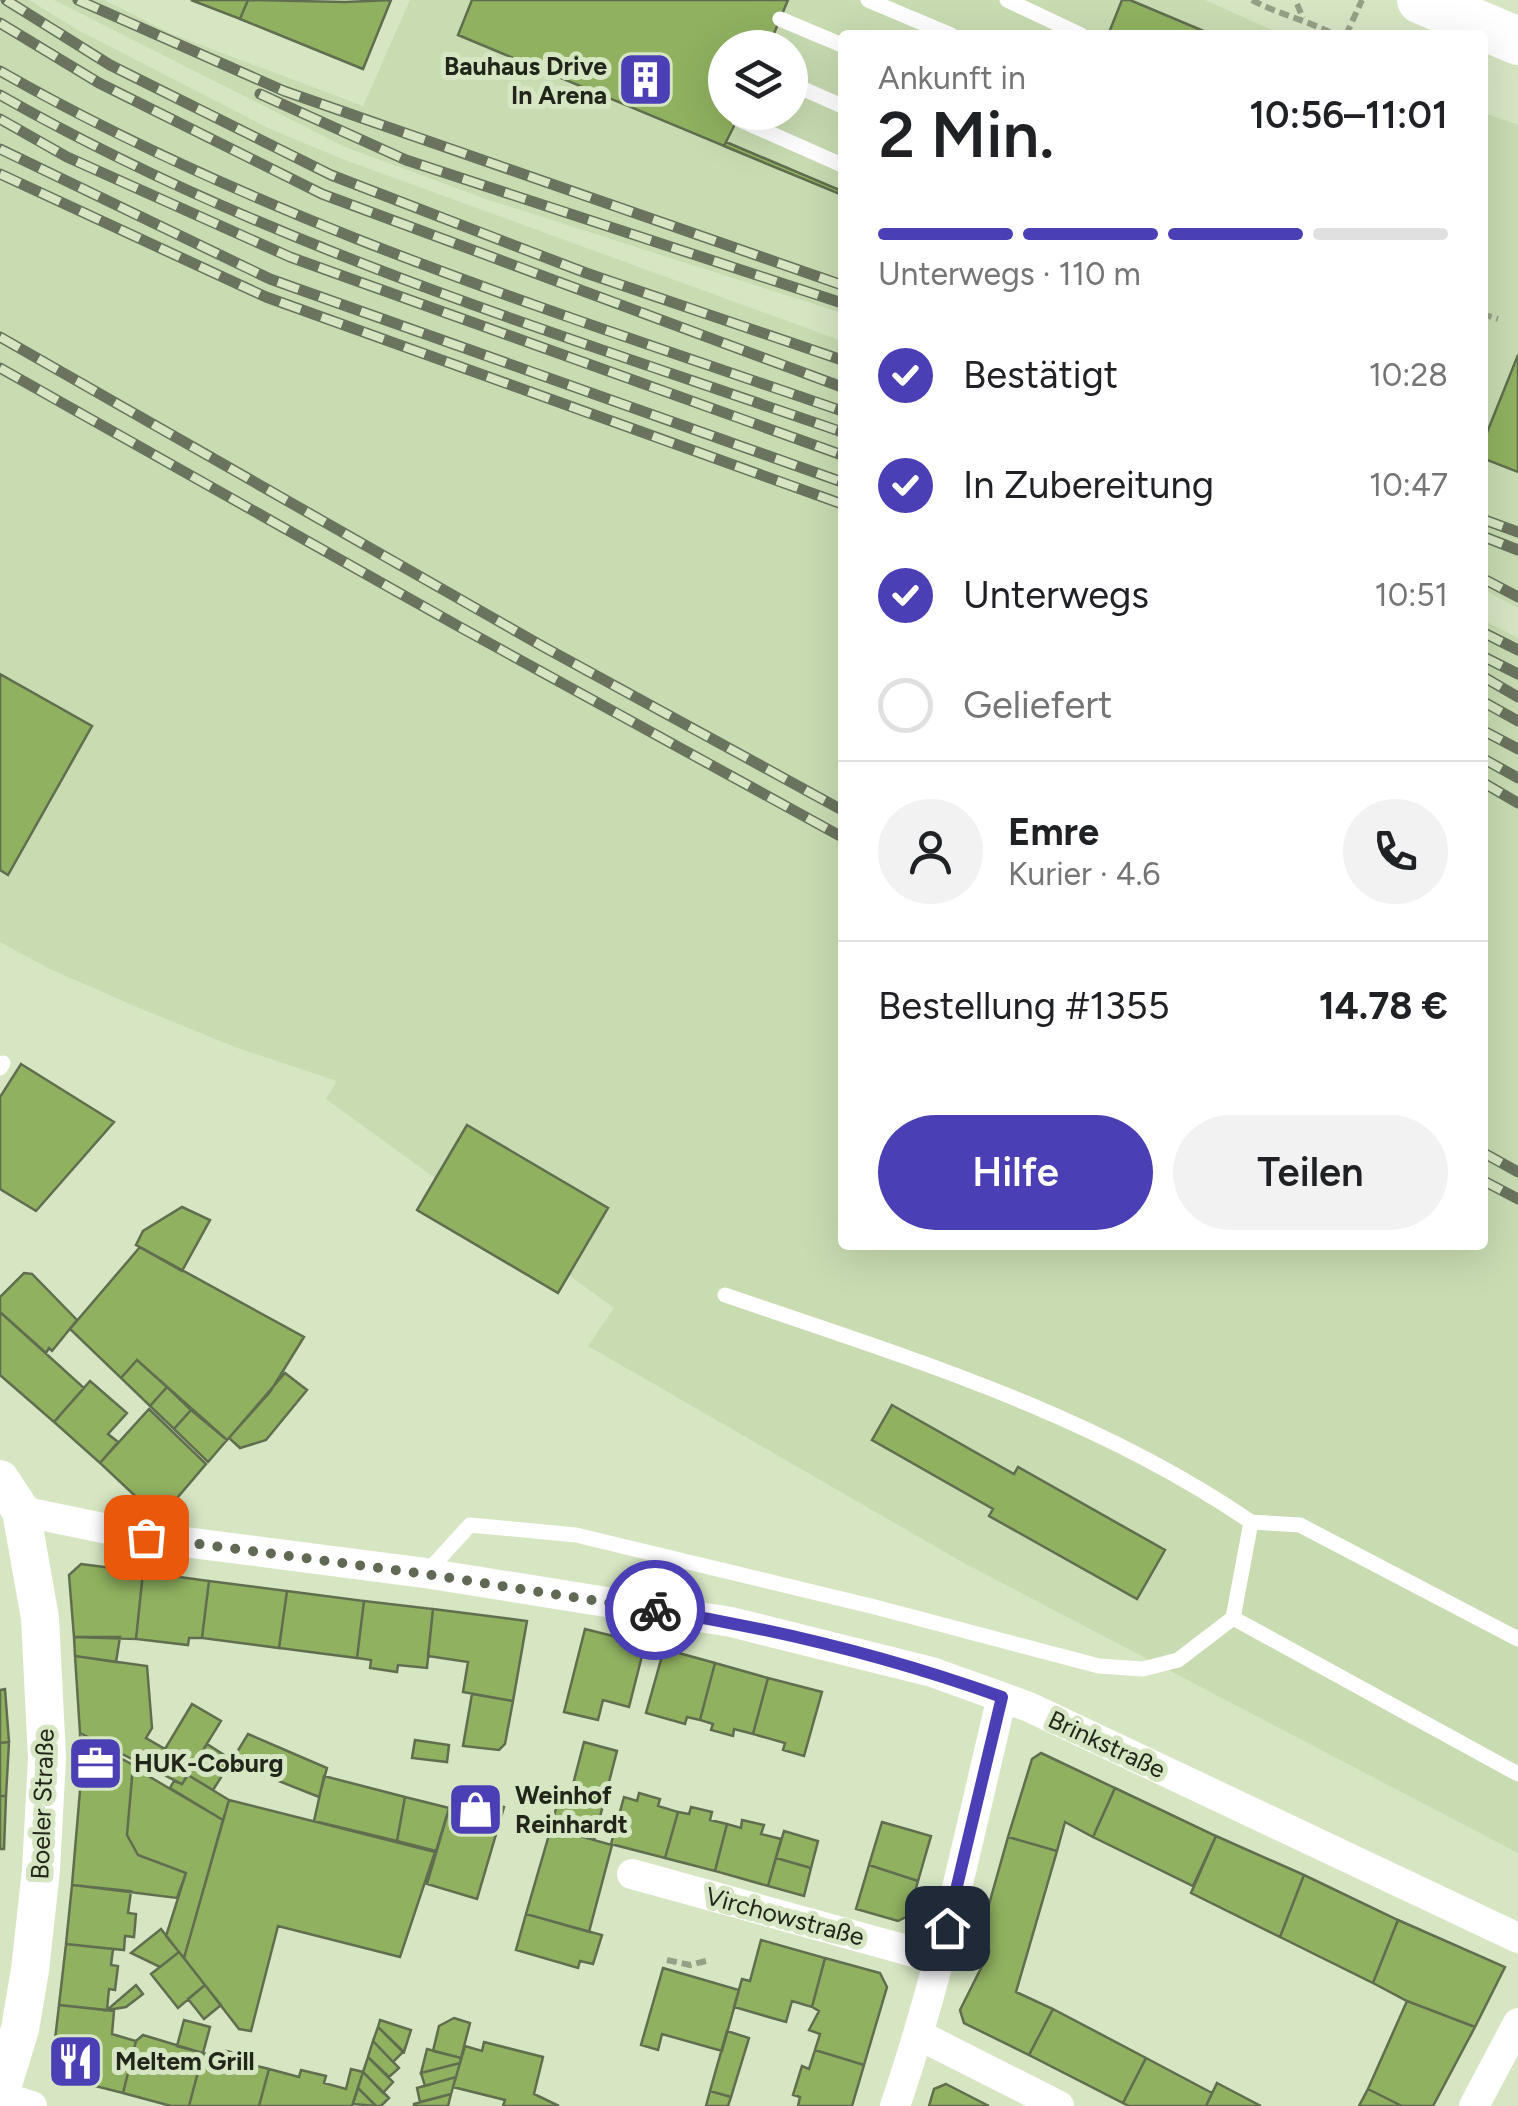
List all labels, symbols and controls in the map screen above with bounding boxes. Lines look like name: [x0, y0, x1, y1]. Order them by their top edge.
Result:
map controls: [708, 30, 808, 130]
button: layers: [708, 30, 808, 130]
building icon: Bauhaus Drive In Arena: [616, 50, 676, 110]
place label: Bauhaus Drive In Arena: [444, 51, 607, 110]
text: Ankunft in: [878, 59, 1026, 97]
text: 10:56–11:01: [1249, 92, 1448, 138]
text: 2 Min.: [878, 95, 1054, 173]
text: Unterwegs · 110 m: [878, 255, 1141, 293]
icon: check: [878, 348, 933, 403]
text: Bestätigt: [963, 352, 1118, 398]
text: 10:28: [1369, 356, 1448, 394]
icon: check: [878, 458, 933, 513]
text: In Zubereitung: [963, 462, 1214, 508]
text: 10:47: [1369, 466, 1448, 504]
icon: check: [878, 568, 933, 623]
text: Unterwegs: [963, 572, 1149, 618]
text: 10:51: [1375, 576, 1448, 614]
text: Geliefert: [963, 682, 1112, 728]
button: person: [878, 799, 983, 904]
button: phone: [1343, 799, 1448, 904]
text: Emre: [1008, 809, 1099, 855]
text: Kurier · 4.6: [1008, 855, 1160, 893]
text: Bestellung #1355: [878, 983, 1169, 1029]
text: 14.78 €: [1319, 983, 1448, 1029]
button: Hilfe: [878, 1115, 1153, 1230]
button: Teilen: [1173, 1115, 1448, 1230]
pin: [104, 1495, 189, 1580]
icon: bag: [119, 1510, 174, 1565]
courier: [605, 1560, 705, 1660]
icon: bike: [628, 1583, 683, 1638]
street label: Brinkstraße: [1044, 1704, 1170, 1784]
street label: Boeler Straße: [24, 1728, 60, 1880]
office icon: HUK-Coburg: [65, 1733, 125, 1793]
place label: HUK-Coburg: [134, 1748, 283, 1778]
shop icon: Weinhof Reinhardt: [446, 1779, 506, 1839]
place label: Weinhof Reinhardt: [515, 1780, 628, 1839]
street label: Virchowstraße: [702, 1880, 868, 1952]
pin: [905, 1886, 990, 1971]
icon: home: [920, 1901, 975, 1956]
restaurant icon: Meltem Grill: [46, 2031, 106, 2091]
place label: Meltem Grill: [115, 2046, 255, 2076]

